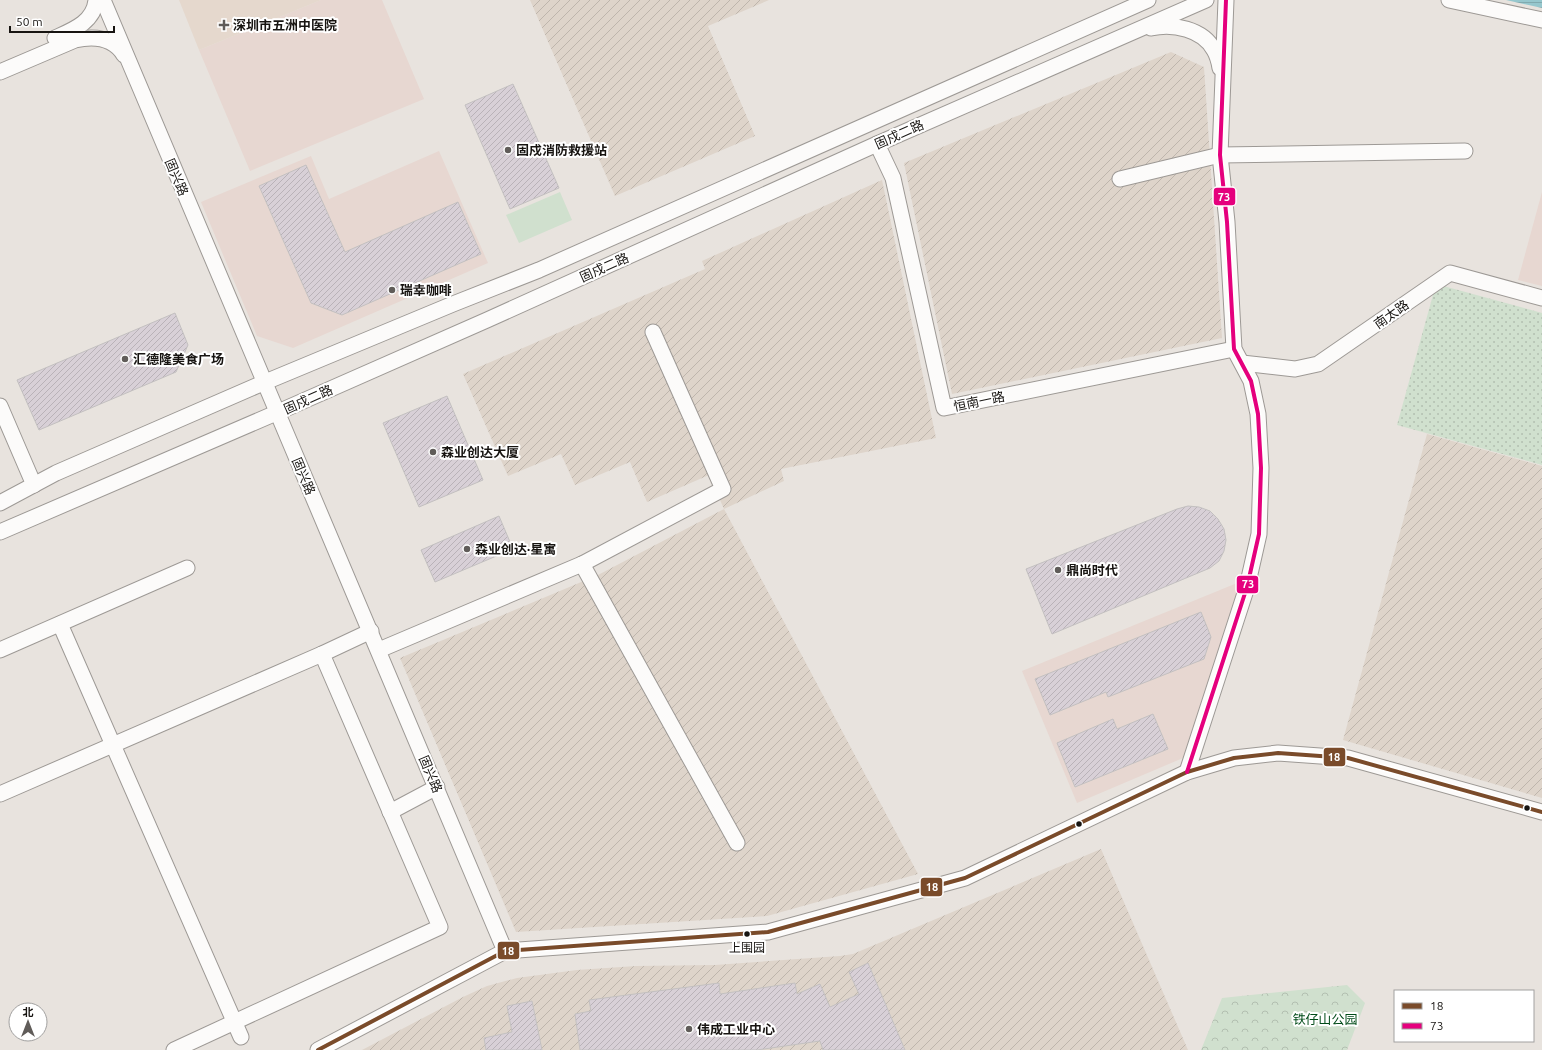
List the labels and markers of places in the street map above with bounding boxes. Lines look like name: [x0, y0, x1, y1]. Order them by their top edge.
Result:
place label: 深圳市五洲中医院: [233, 18, 337, 32]
marker: 深圳市五洲中医院: [218, 19, 230, 31]
place label: 固戍消防救援站: [516, 143, 607, 157]
marker: 固戍消防救援站: [503, 145, 513, 155]
place label: 瑞幸咖啡: [400, 283, 452, 297]
marker: 瑞幸咖啡: [387, 285, 397, 295]
place label: 汇德隆美食广场: [133, 352, 224, 366]
marker: 汇德隆美食广场: [120, 354, 130, 364]
place label: 森业创达大厦: [441, 445, 519, 459]
marker: 森业创达大厦: [428, 447, 438, 457]
place label: 森业创达·星寓: [475, 542, 556, 556]
marker: 森业创达·星寓: [462, 544, 472, 554]
place label: 鼎尚时代: [1066, 563, 1118, 577]
marker: 鼎尚时代: [1053, 565, 1063, 575]
unlabelled marker: [1522, 803, 1532, 813]
unlabelled marker: [1074, 819, 1084, 829]
marker: 上围园: [742, 929, 752, 939]
place label: 上围园: [729, 941, 765, 954]
place label: 伟成工业中心: [697, 1022, 775, 1036]
marker: 伟成工业中心: [684, 1024, 694, 1034]

